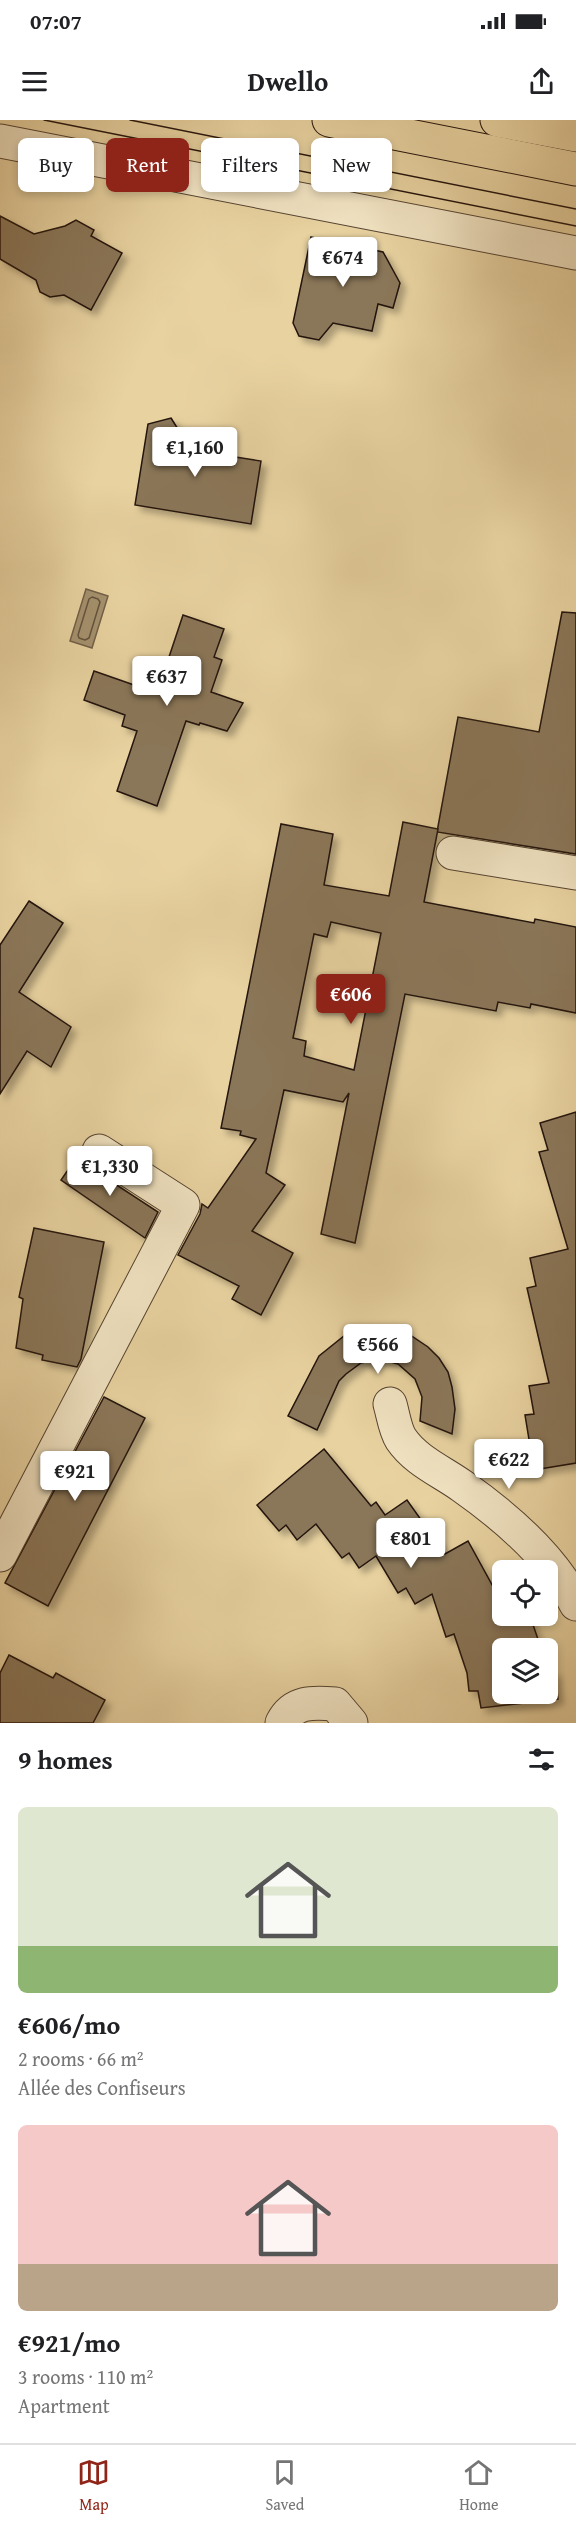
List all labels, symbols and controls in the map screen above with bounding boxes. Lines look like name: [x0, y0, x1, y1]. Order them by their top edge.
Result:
text: 07:07: [30, 5, 82, 37]
text: Dwello: [248, 61, 328, 101]
icon: menu: [18, 65, 51, 98]
icon: share: [525, 65, 558, 98]
chip: Buy: [18, 138, 94, 192]
chip: Rent: [106, 138, 189, 192]
chip: Filters: [201, 138, 299, 192]
chip: New: [311, 138, 392, 192]
pin: €674: [307, 237, 379, 288]
text: €674: [322, 242, 364, 271]
pin: €1,160: [146, 427, 244, 478]
text: €1,160: [166, 432, 224, 461]
pin: €637: [131, 656, 203, 707]
text: €637: [146, 661, 188, 690]
pin: €606: [315, 974, 387, 1025]
text: €606: [330, 979, 372, 1008]
pin: €1,330: [61, 1146, 159, 1197]
text: €1,330: [81, 1151, 139, 1180]
pin: €566: [342, 1324, 414, 1375]
text: €566: [357, 1329, 399, 1358]
pin: €622: [473, 1439, 545, 1490]
text: €622: [488, 1444, 530, 1473]
pin: €921: [39, 1451, 111, 1502]
text: €921: [54, 1456, 96, 1485]
pin: €801: [375, 1518, 447, 1569]
text: €801: [390, 1523, 432, 1552]
map controls: [492, 1560, 558, 1704]
button: locate: [492, 1560, 558, 1626]
button: layers: [492, 1638, 558, 1704]
text: 9 homes: [18, 1740, 113, 1779]
icon: filters: [525, 1743, 558, 1776]
icon: home: [234, 1846, 342, 1954]
text: €606/mo: [18, 2005, 120, 2044]
text: 2 rooms · 66 m²: [18, 2044, 144, 2073]
text: Allée des Confiseurs: [18, 2073, 186, 2102]
icon: home: [234, 2164, 342, 2272]
text: €921/mo: [18, 2323, 120, 2362]
text: 3 rooms · 110 m²: [18, 2362, 153, 2391]
text: Apartment: [18, 2391, 110, 2420]
tab: Map: [77, 2456, 110, 2516]
tab: Saved: [265, 2456, 304, 2516]
tab: Home: [459, 2456, 499, 2516]

